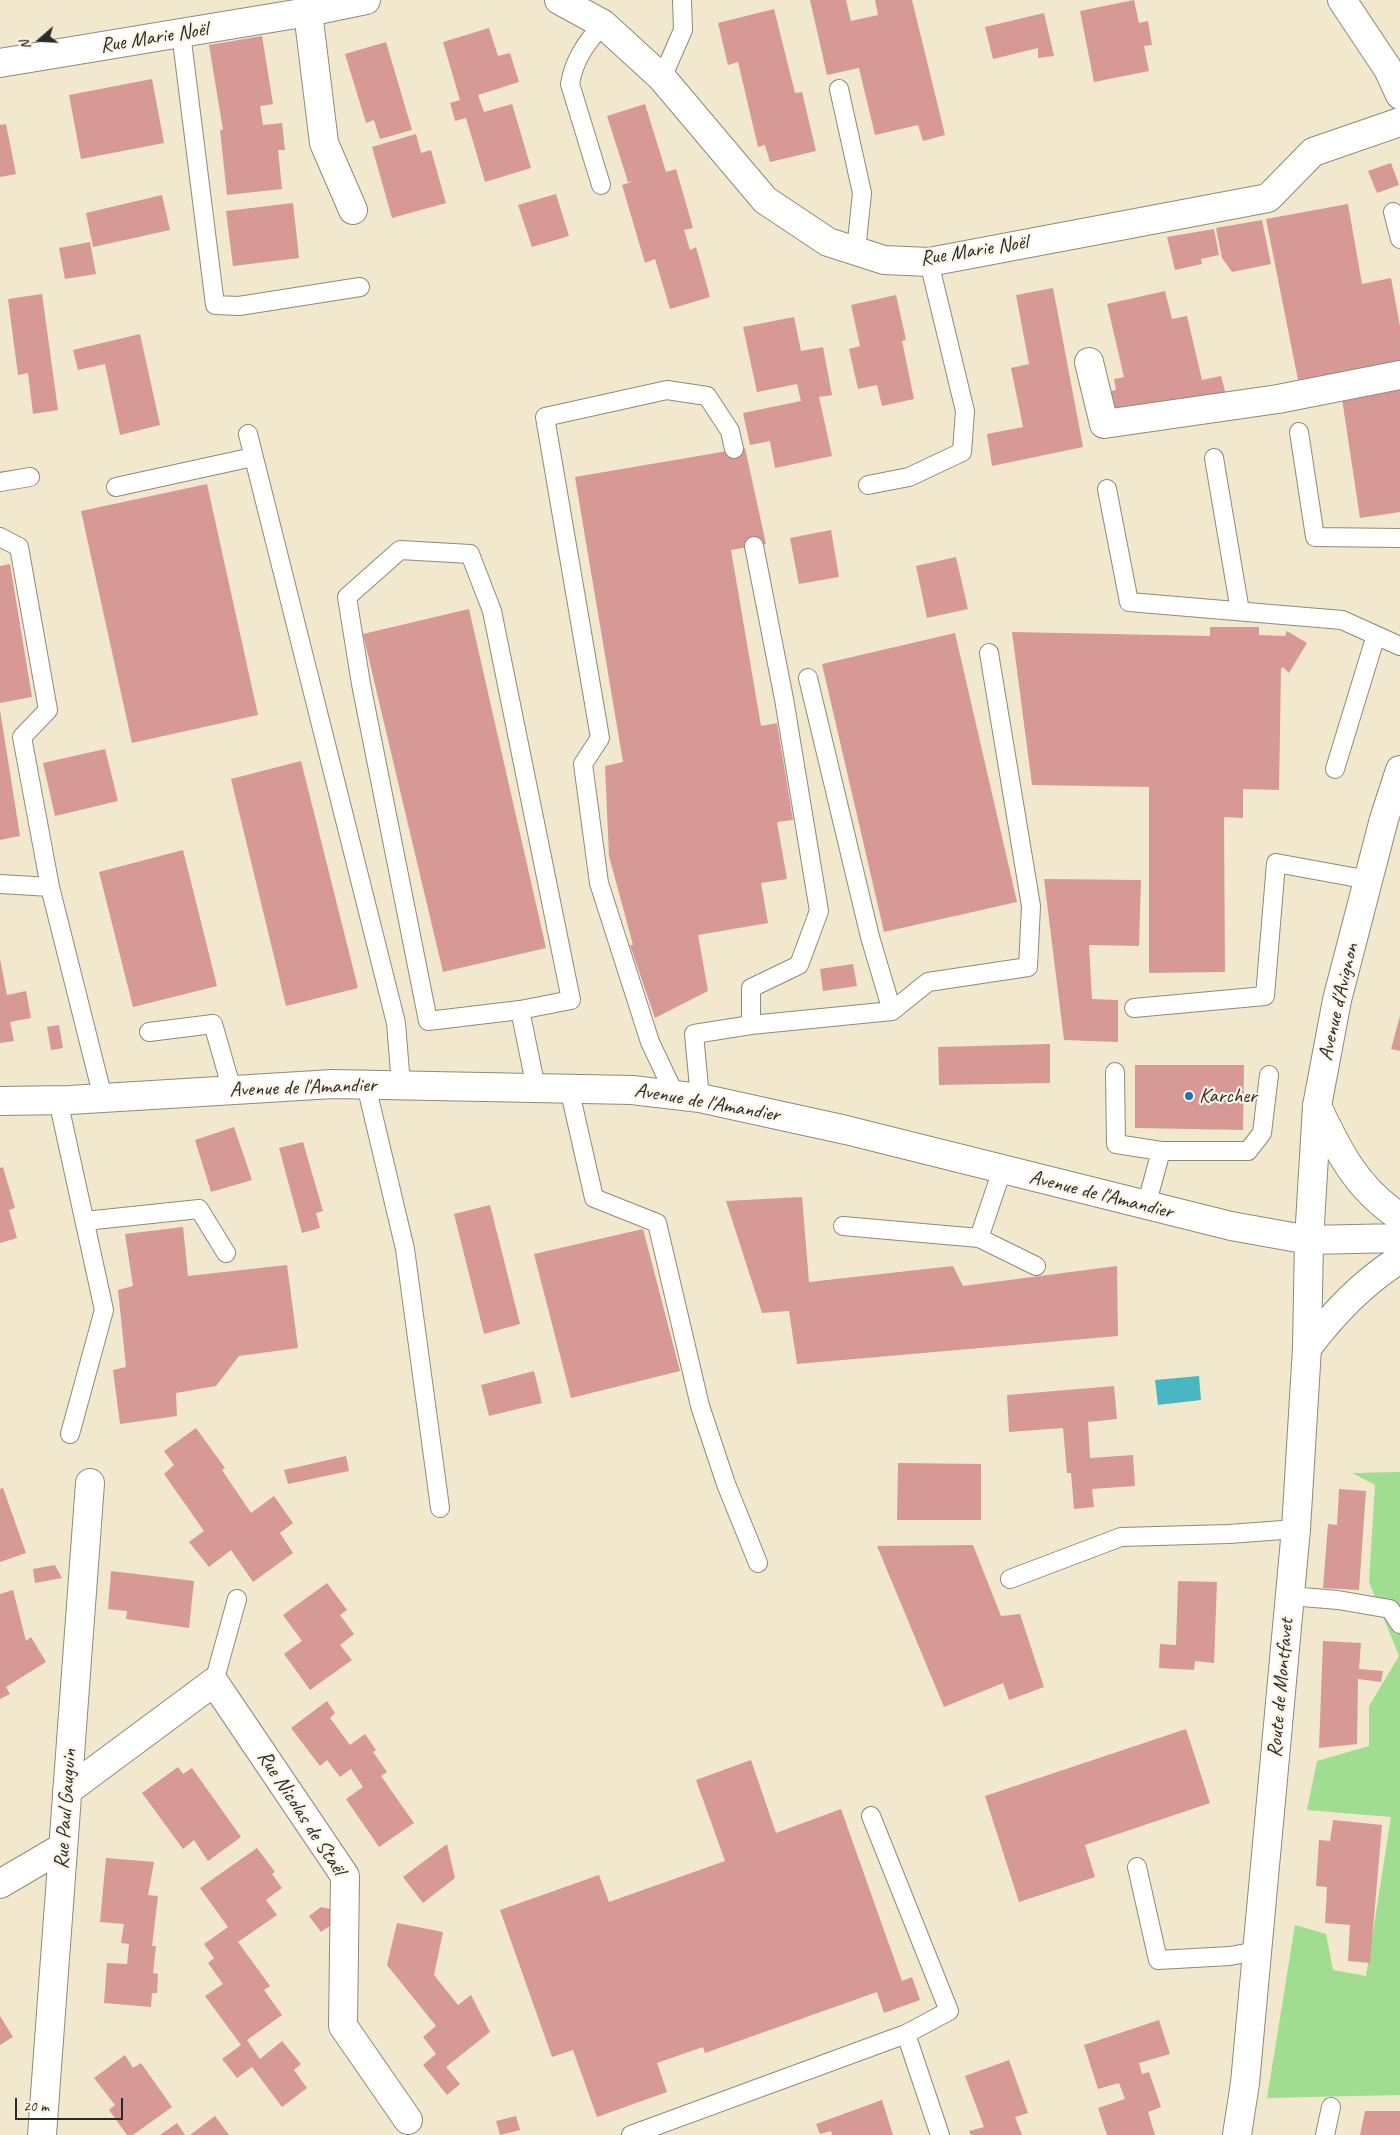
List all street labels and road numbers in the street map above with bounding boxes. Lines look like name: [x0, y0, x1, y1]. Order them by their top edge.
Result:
street label: Rue Marie Noël: [99, 17, 209, 59]
street label: Rue Marie Noël: [919, 230, 1029, 272]
street label: Avenue d'Avignon: [1313, 941, 1365, 1063]
street label: Avenue de l'Amandier: [229, 1073, 377, 1103]
street label: Avenue de l'Amandier: [632, 1078, 782, 1128]
street label: Avenue de l'Amandier: [1027, 1165, 1175, 1225]
street label: Route de Montfavet: [1262, 1617, 1300, 1759]
street label: Rue Nicolas de Staël: [251, 1746, 351, 1880]
street label: Rue Paul Gauguin: [49, 1748, 83, 1870]

